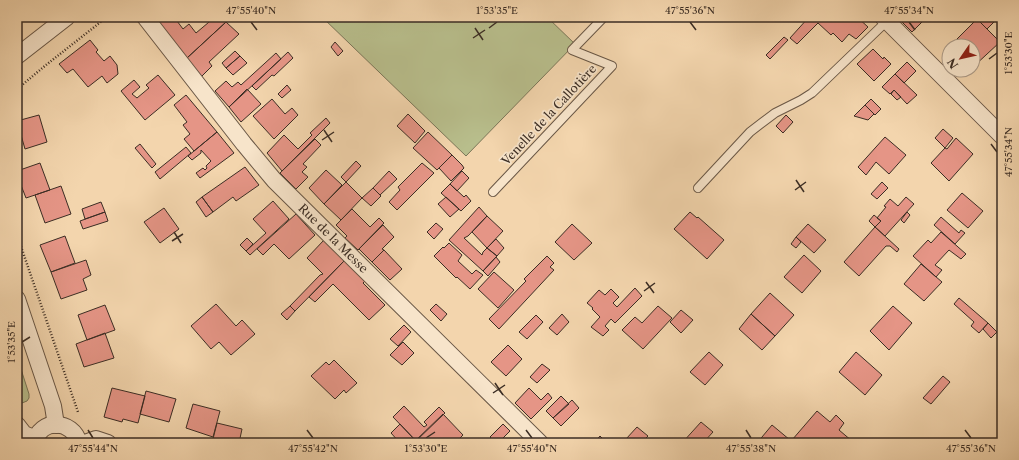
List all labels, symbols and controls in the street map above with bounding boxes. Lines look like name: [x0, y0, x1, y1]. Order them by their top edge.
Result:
text: 47°55'40"N: [226, 4, 276, 17]
text: 1°53'35"E: [476, 4, 518, 17]
text: 47°55'36"N: [665, 4, 715, 17]
text: 47°55'34"N: [884, 4, 934, 17]
text: 1°53'30"E: [1002, 31, 1015, 74]
north arrow: [941, 38, 981, 78]
text: N: [944, 55, 961, 71]
street label: Venelle de la Callotière: [497, 61, 599, 169]
text: 47°55'34"N: [1002, 127, 1015, 177]
street label: Rue de la Messe: [295, 200, 372, 276]
text: 1°53'35"E: [5, 321, 18, 363]
text: 47°55'44"N: [68, 442, 118, 455]
text: 47°55'42"N: [288, 442, 338, 455]
text: 1°53'30"E: [405, 442, 448, 455]
text: 47°55'40"N: [507, 442, 557, 455]
text: 47°55'38"N: [726, 442, 776, 455]
text: 47°55'36"N: [946, 442, 996, 455]

